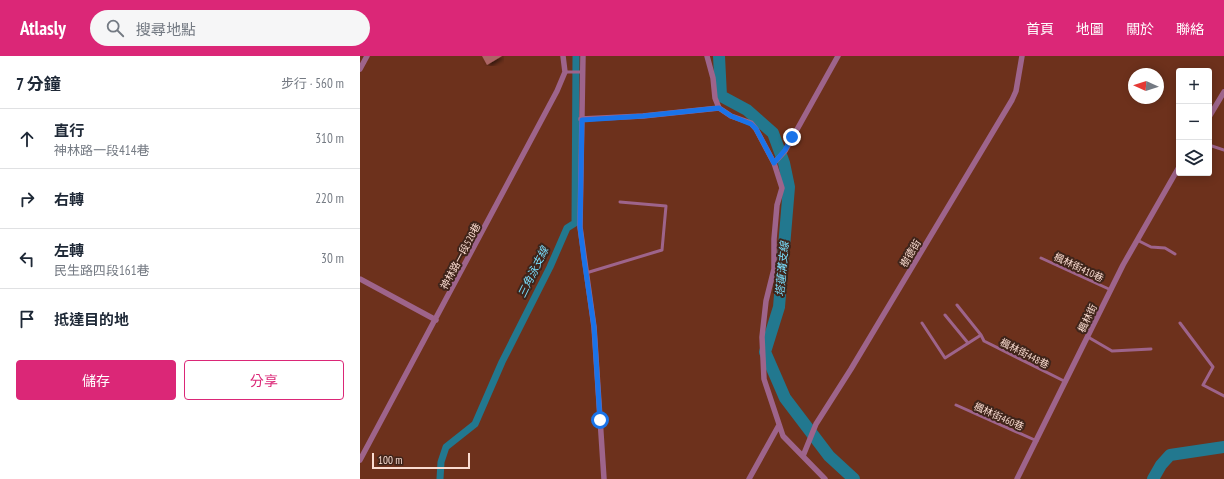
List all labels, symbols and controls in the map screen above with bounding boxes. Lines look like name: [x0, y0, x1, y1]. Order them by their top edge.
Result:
search box: [90, 10, 370, 46]
text: Atlasly: [20, 16, 66, 40]
icon: search: [104, 17, 126, 39]
text: 搜尋地點: [136, 20, 196, 39]
text: 首頁: [1026, 20, 1054, 38]
text: 地圖: [1076, 20, 1104, 38]
text: 關於: [1126, 20, 1154, 38]
text: 聯絡: [1176, 20, 1204, 38]
north arrow: [1128, 68, 1164, 104]
map controls: [1176, 68, 1212, 176]
button: +: [1176, 68, 1212, 104]
text: 7 分鐘: [16, 73, 61, 95]
text: 步行 · 560 m: [281, 75, 344, 92]
button: −: [1176, 104, 1212, 140]
text: 直行: [54, 121, 84, 140]
icon: ahead: [16, 128, 38, 150]
route end: [783, 128, 801, 146]
text: 310 m: [315, 130, 344, 147]
button: layers: [1176, 140, 1212, 176]
text: 神林路一段414巷: [54, 142, 150, 159]
icon: right: [16, 188, 38, 210]
text: 右轉: [54, 190, 84, 209]
text: 220 m: [315, 190, 344, 207]
street label: 神林路一段520巷: [437, 221, 483, 292]
street label: 樹德街: [897, 237, 924, 269]
water label: 塔蓮溝支線: [773, 239, 792, 297]
text: 左轉: [54, 241, 84, 260]
water label: 三角泳支線: [515, 242, 552, 300]
icon: left: [16, 248, 38, 270]
text: 30 m: [321, 250, 344, 267]
street label: 楓林街410巷: [1052, 250, 1106, 285]
text: 民生路四段161巷: [54, 262, 150, 279]
street label: 楓林街: [1075, 302, 1100, 335]
icon: arrive: [16, 308, 38, 330]
text: 抵達目的地: [54, 310, 129, 329]
street label: 楓林街448巷: [998, 336, 1052, 371]
button: 儲存: [16, 360, 176, 400]
button: 分享: [184, 360, 344, 400]
street label: 楓林街460巷: [972, 400, 1026, 433]
route start: [591, 411, 609, 429]
scale bar: [372, 451, 470, 470]
text: 100 m: [378, 453, 402, 467]

